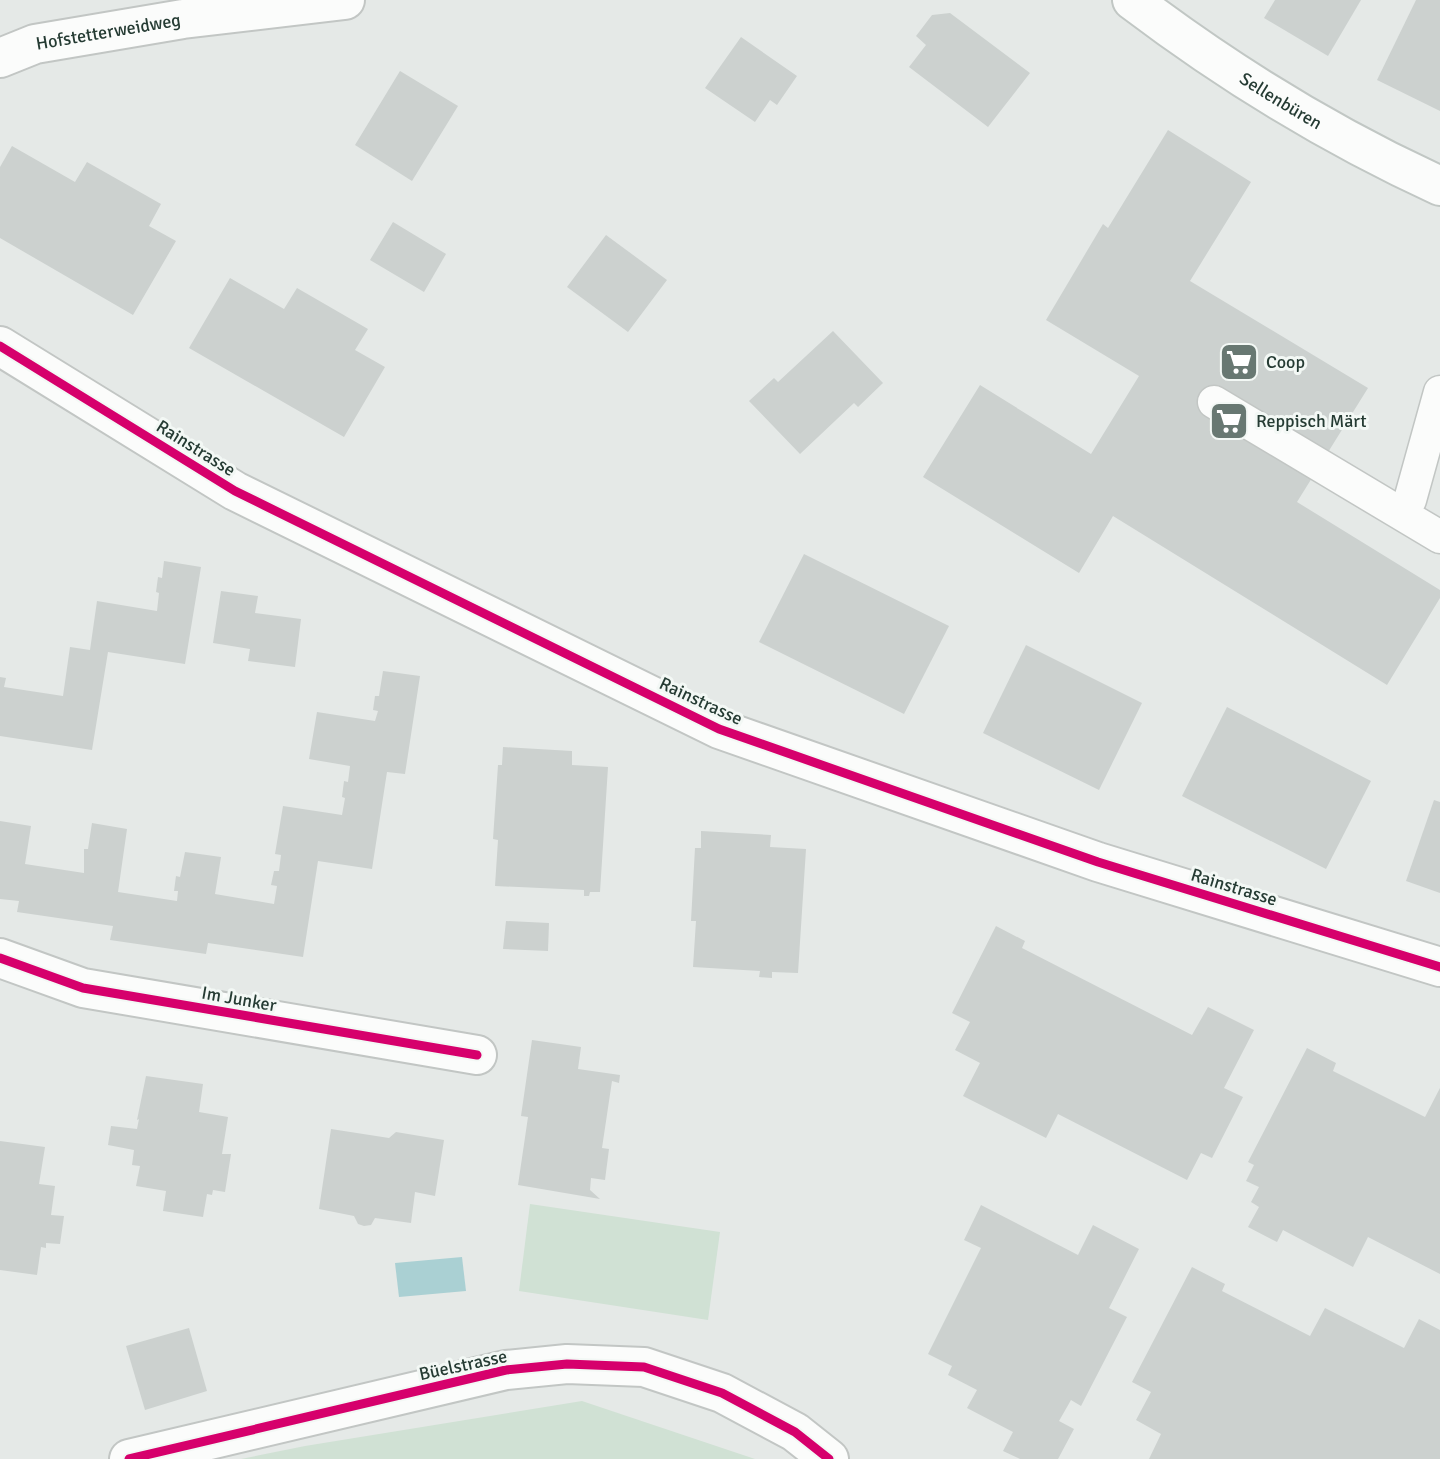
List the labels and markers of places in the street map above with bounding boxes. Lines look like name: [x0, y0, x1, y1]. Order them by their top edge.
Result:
supermarket icon: Coop: [1218, 341, 1260, 383]
place label: Coop: [1266, 351, 1305, 373]
supermarket icon: Reppisch Märt: [1208, 400, 1250, 442]
place label: Reppisch Märt: [1256, 410, 1367, 432]

